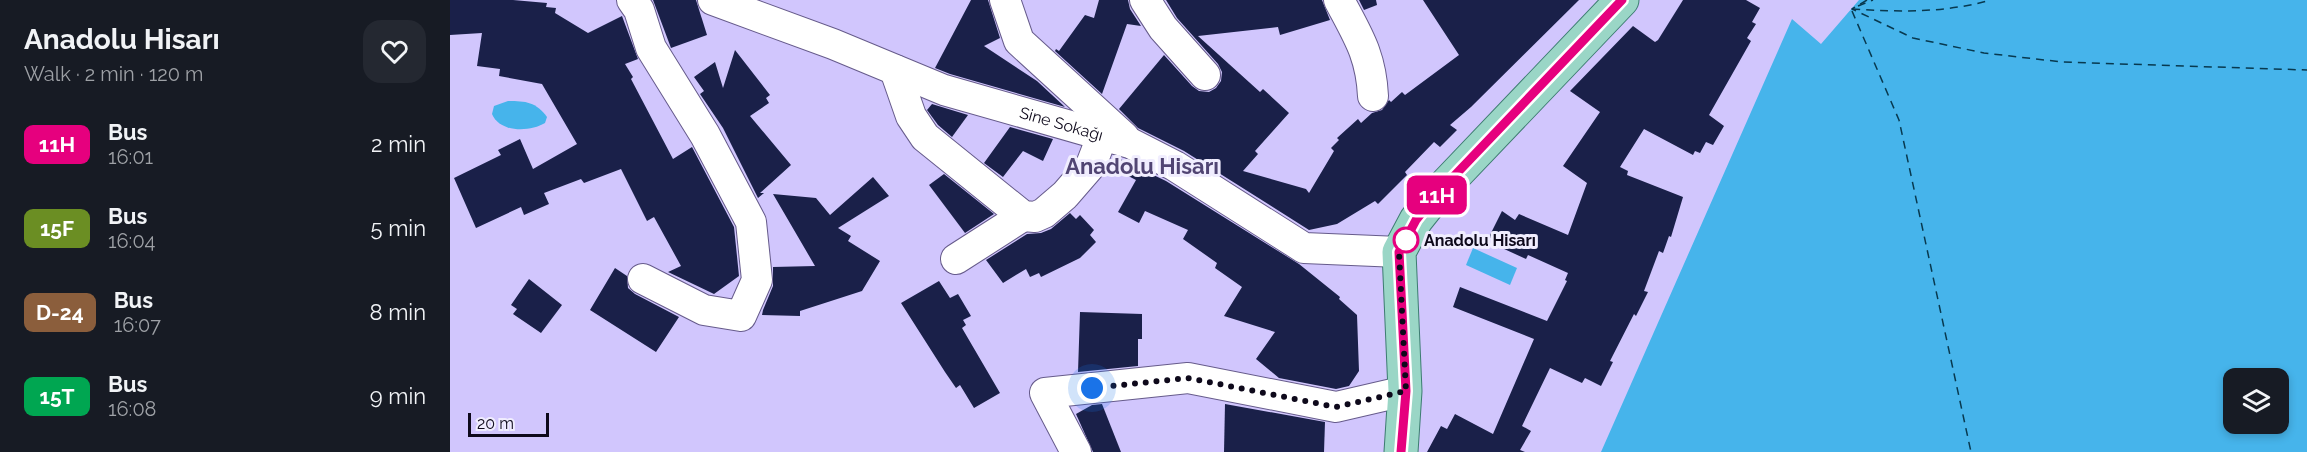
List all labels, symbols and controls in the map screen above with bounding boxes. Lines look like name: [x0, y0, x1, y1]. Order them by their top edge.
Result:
button: heart: [363, 20, 426, 83]
text: Anadolu Hisarı: [24, 23, 220, 56]
text: Walk · 2 min · 120 m: [24, 62, 203, 86]
street label: Sine Sokağı: [1017, 103, 1105, 145]
text: Bus: [108, 119, 147, 145]
text: 2 min: [371, 131, 426, 157]
text: 11H: [39, 132, 75, 157]
text: 16:01: [108, 145, 153, 169]
district label: Anadolu Hisarı: [1065, 153, 1219, 179]
line badge: 11H: [1402, 176, 1472, 214]
text: 11H: [1419, 183, 1455, 208]
text: Bus: [108, 203, 147, 229]
text: 5 min: [371, 215, 426, 241]
text: 15F: [40, 216, 74, 241]
marker: Anadolu Hisarı: [1393, 227, 1419, 253]
text: 16:04: [108, 229, 156, 253]
place label: Anadolu Hisarı: [1424, 231, 1536, 250]
text: Bus: [114, 287, 153, 313]
text: 8 min: [370, 299, 426, 325]
text: D-24: [36, 300, 84, 325]
text: 16:07: [114, 313, 161, 337]
map controls: [2223, 368, 2289, 434]
button: layers: [2223, 368, 2289, 434]
text: Bus: [108, 371, 147, 397]
your location: [1077, 373, 1107, 403]
text: 9 min: [370, 383, 426, 409]
text: 15T: [40, 384, 74, 409]
text: 16:08: [108, 397, 156, 421]
scale bar: [468, 410, 549, 438]
text: 20 m: [477, 414, 514, 433]

